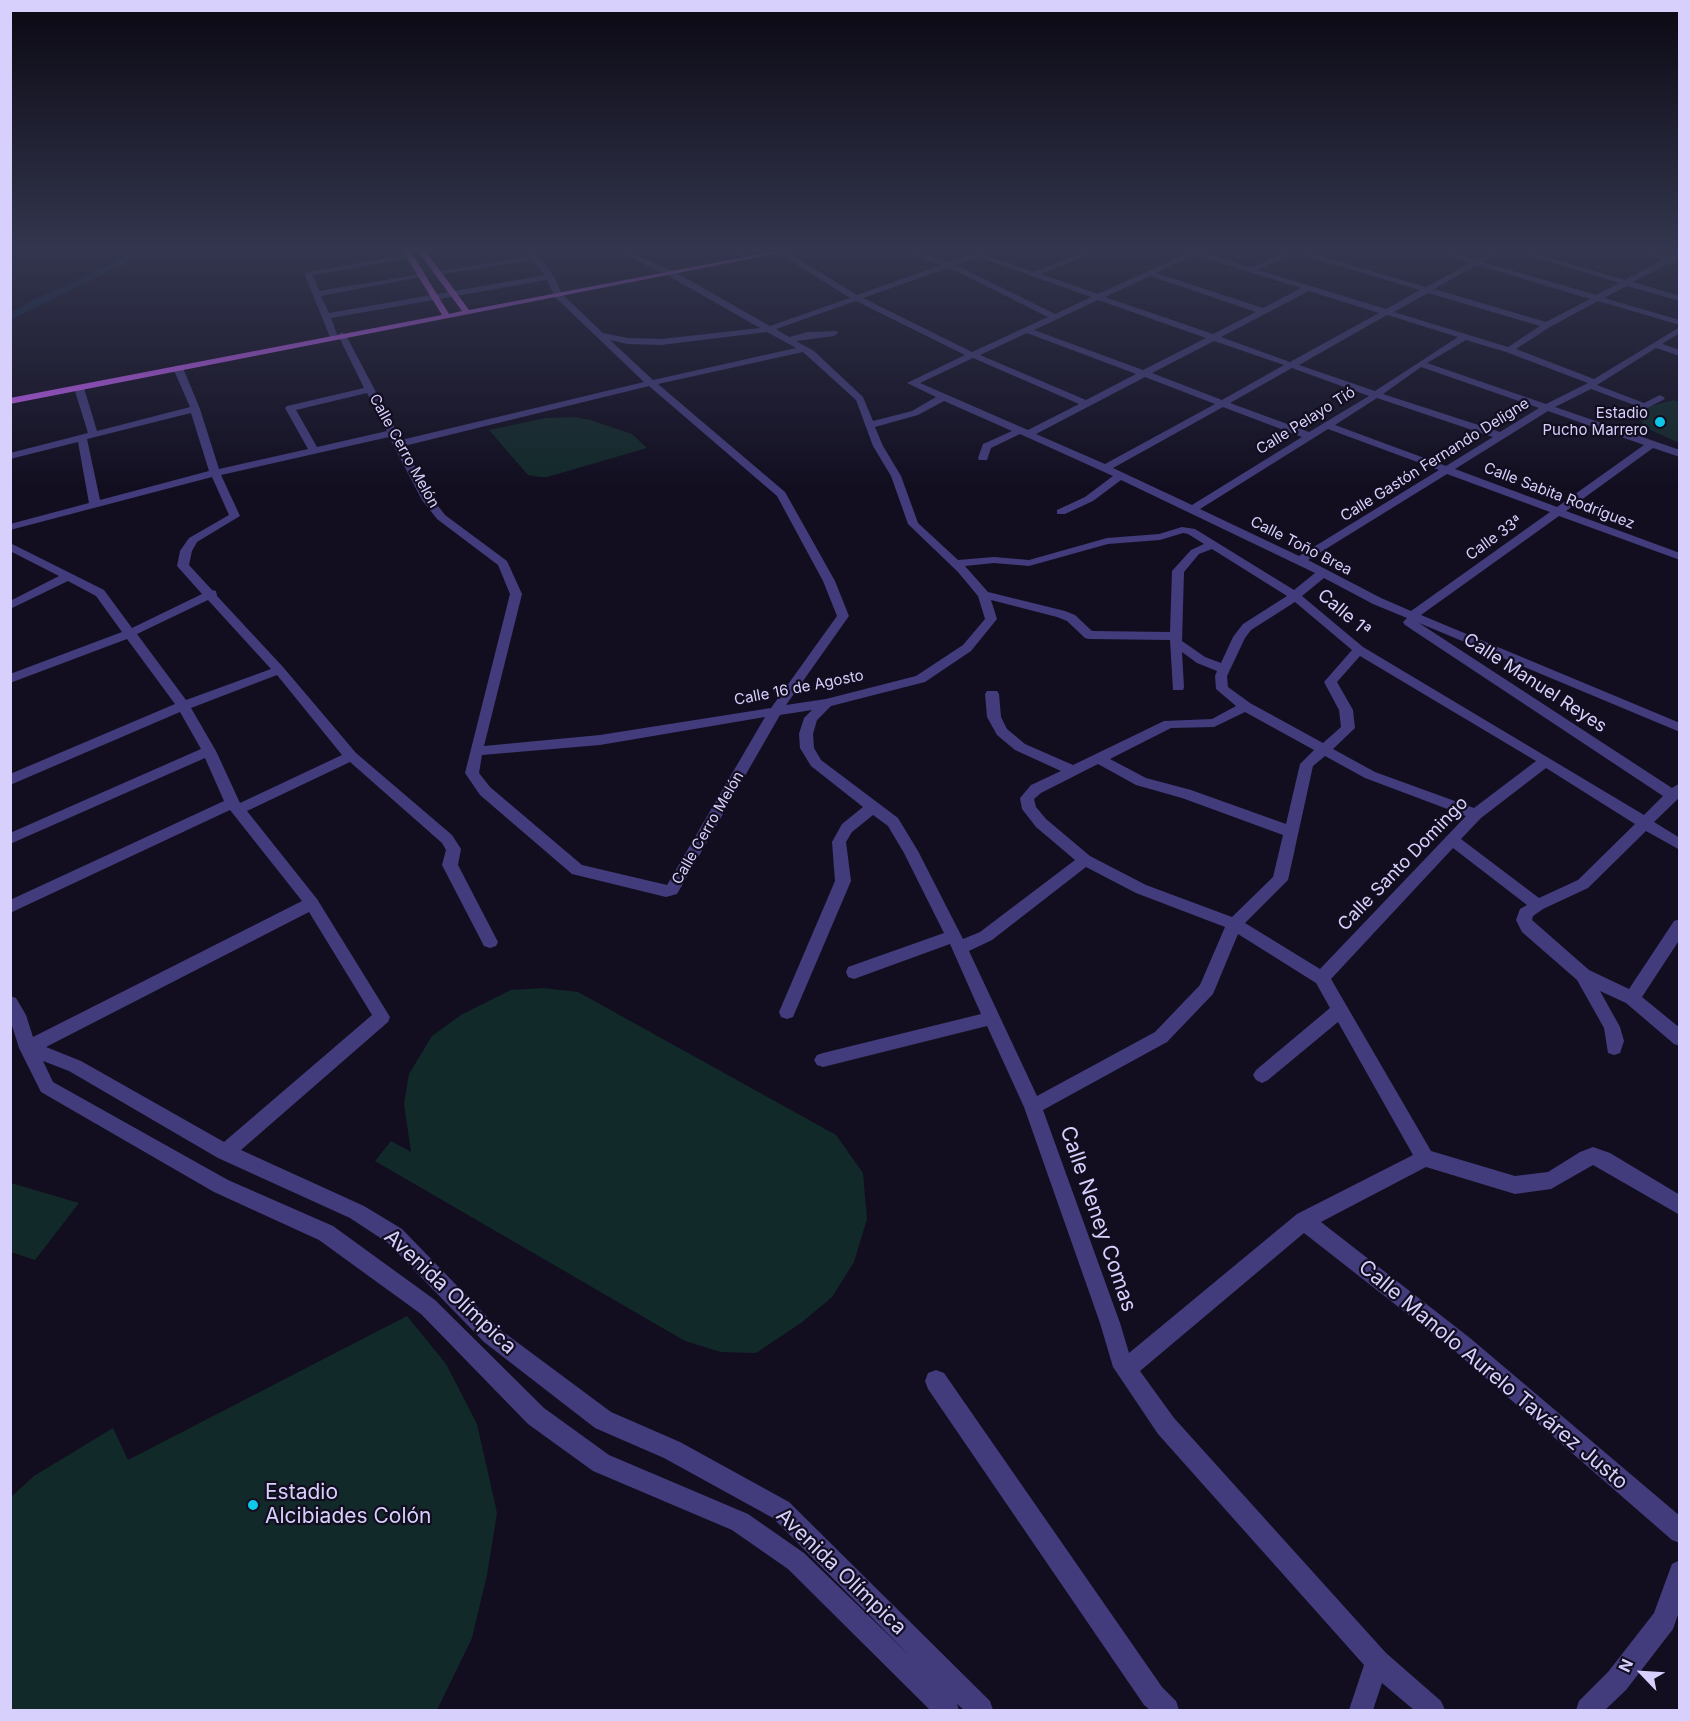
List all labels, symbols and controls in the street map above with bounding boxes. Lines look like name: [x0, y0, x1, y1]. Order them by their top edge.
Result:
street label: Calle Pelayo Tió: [1253, 383, 1359, 459]
street label: Calle Cerro Melón: [365, 391, 443, 511]
street label: Calle Gastón Fernando Deligne: [1337, 394, 1533, 526]
place label: Estadio Pucho Marrero: [1543, 404, 1648, 439]
marker: Estadio Pucho Marrero: [1653, 415, 1667, 429]
street label: Calle Sabita Rodríguez: [1481, 459, 1637, 533]
street label: Calle 33ª: [1462, 512, 1526, 564]
street label: Calle Toño Brea: [1247, 513, 1355, 579]
street label: Calle 1ª: [1313, 584, 1375, 642]
street label: Calle Manuel Reyes: [1459, 629, 1611, 737]
street label: Calle 16 de Agosto: [733, 667, 865, 709]
street label: Calle Cerro Melón: [668, 768, 748, 888]
street label: Calle Santo Domingo: [1333, 793, 1473, 935]
street label: Calle Neney Comas: [1054, 1123, 1142, 1315]
street label: Avenida Olímpica: [379, 1224, 521, 1360]
street label: Calle Manolo Aurelo Tavárez Justo: [1353, 1255, 1633, 1495]
place label: Estadio Alcibiades Colón: [265, 1480, 432, 1530]
marker: Estadio Alcibiades Colón: [246, 1498, 260, 1512]
street label: Avenida Olímpica: [771, 1503, 911, 1641]
north arrow: [1612, 1643, 1672, 1703]
text: N: [1614, 1656, 1637, 1675]

